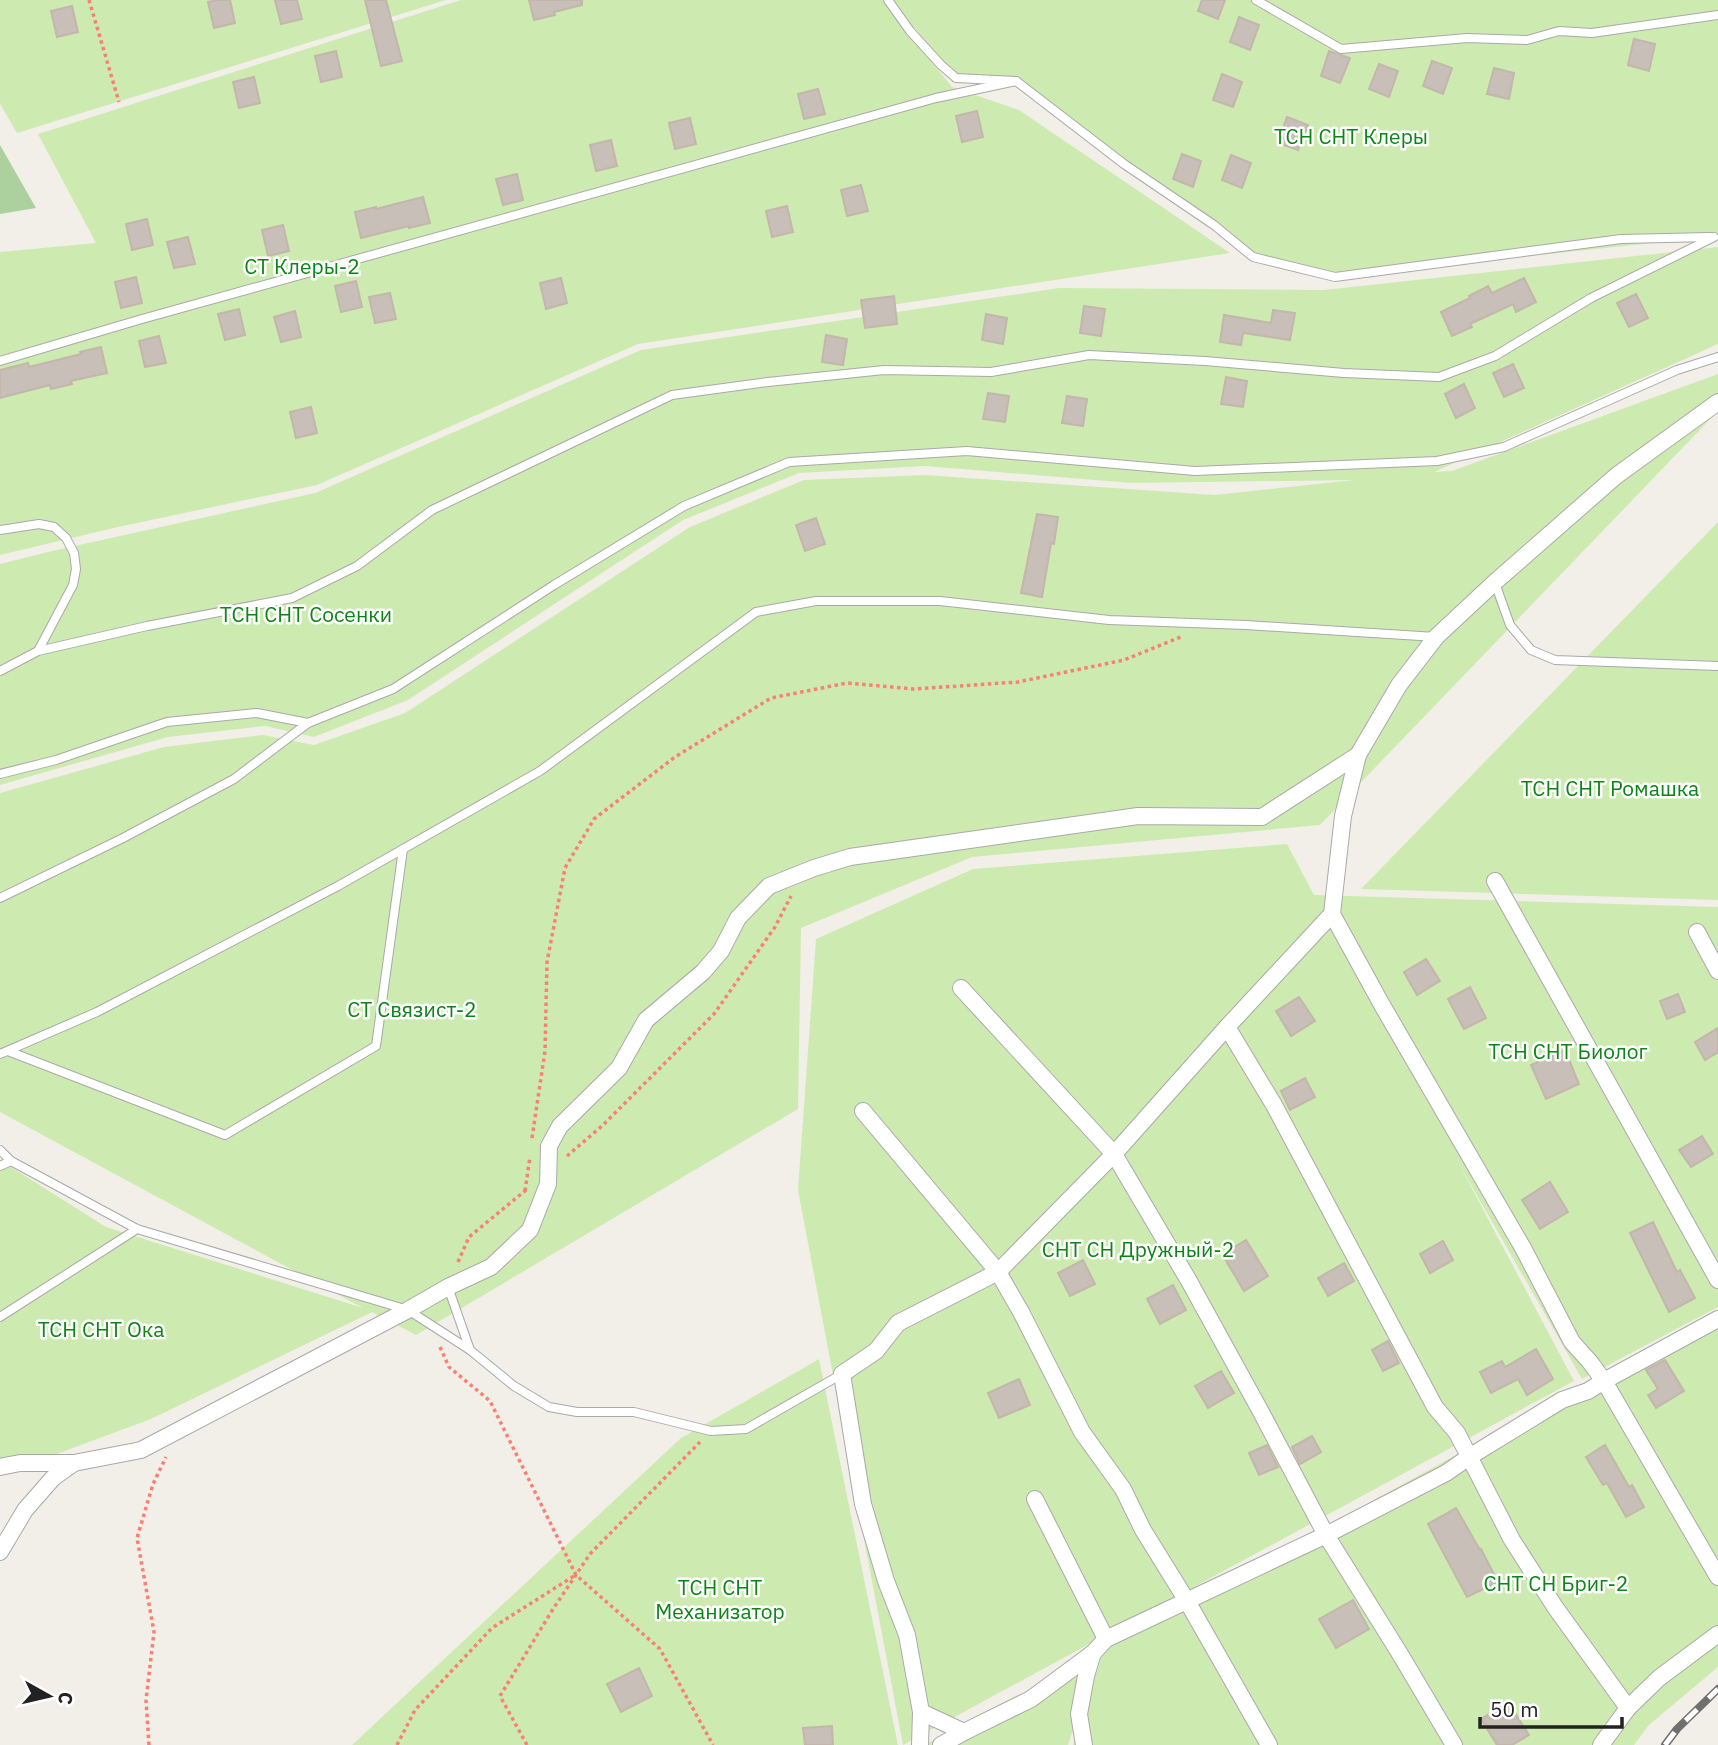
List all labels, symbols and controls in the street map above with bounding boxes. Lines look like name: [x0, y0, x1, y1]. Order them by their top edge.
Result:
park label: ТСН СНТ Клеры: [1274, 122, 1428, 150]
park label: СТ Клеры-2: [244, 252, 360, 280]
park label: ТСН СНТ Сосенки: [220, 600, 392, 628]
park label: ТСН СНТ Ромашка: [1521, 774, 1699, 802]
park label: СТ Связист-2: [347, 995, 477, 1023]
park label: ТСН СНТ Биолог: [1488, 1037, 1648, 1065]
park label: СНТ СН Дружный-2: [1042, 1235, 1234, 1263]
park label: ТСН СНТ Ока: [38, 1315, 164, 1343]
park label: СНТ СН Бриг-2: [1484, 1569, 1628, 1597]
park label: ТСН СНТ Механизатор: [655, 1573, 785, 1625]
north arrow: [14, 1661, 84, 1731]
scale bar: [1480, 1686, 1622, 1730]
text: С: [53, 1691, 79, 1706]
text: 50 m: [1490, 1695, 1539, 1723]

